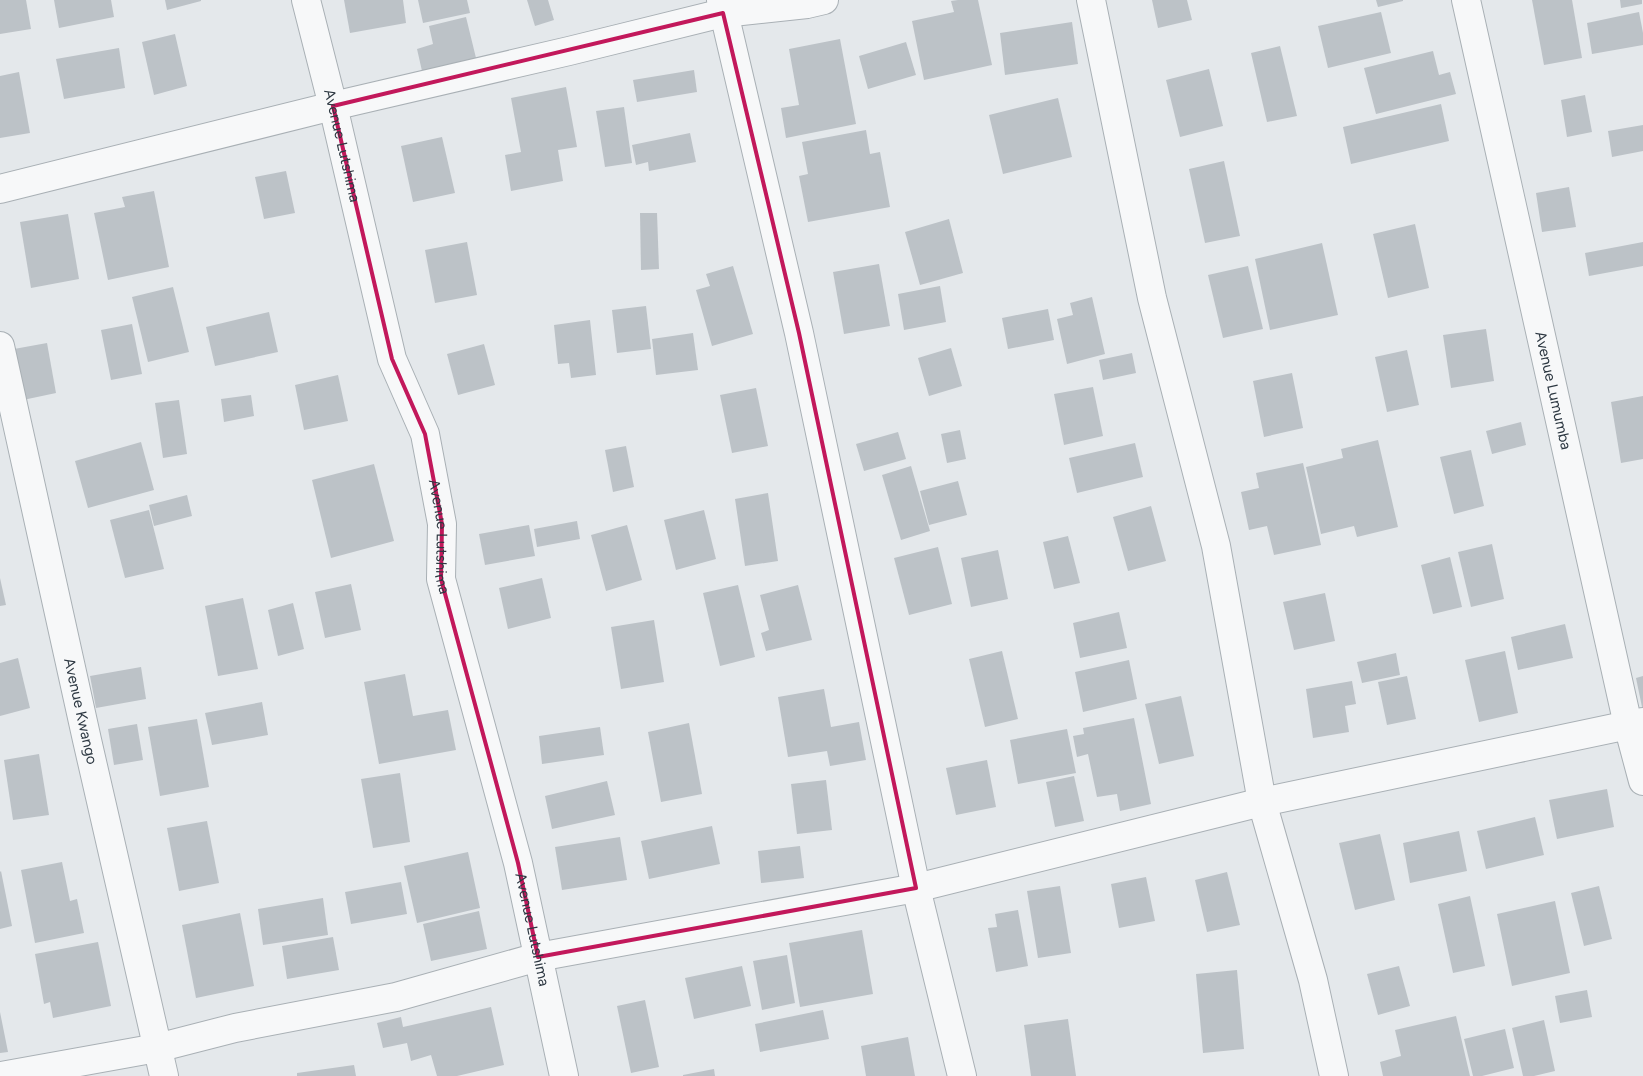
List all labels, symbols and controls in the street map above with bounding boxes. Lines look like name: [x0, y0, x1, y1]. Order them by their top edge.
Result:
street label: Avenue Lutshima: [320, 87, 364, 204]
street label: Avenue Lumumba: [1531, 329, 1575, 451]
street label: Avenue Lutshima: [425, 478, 454, 596]
street label: Avenue Kwango: [60, 656, 101, 767]
street label: Avenue Lutshima: [511, 871, 553, 988]

